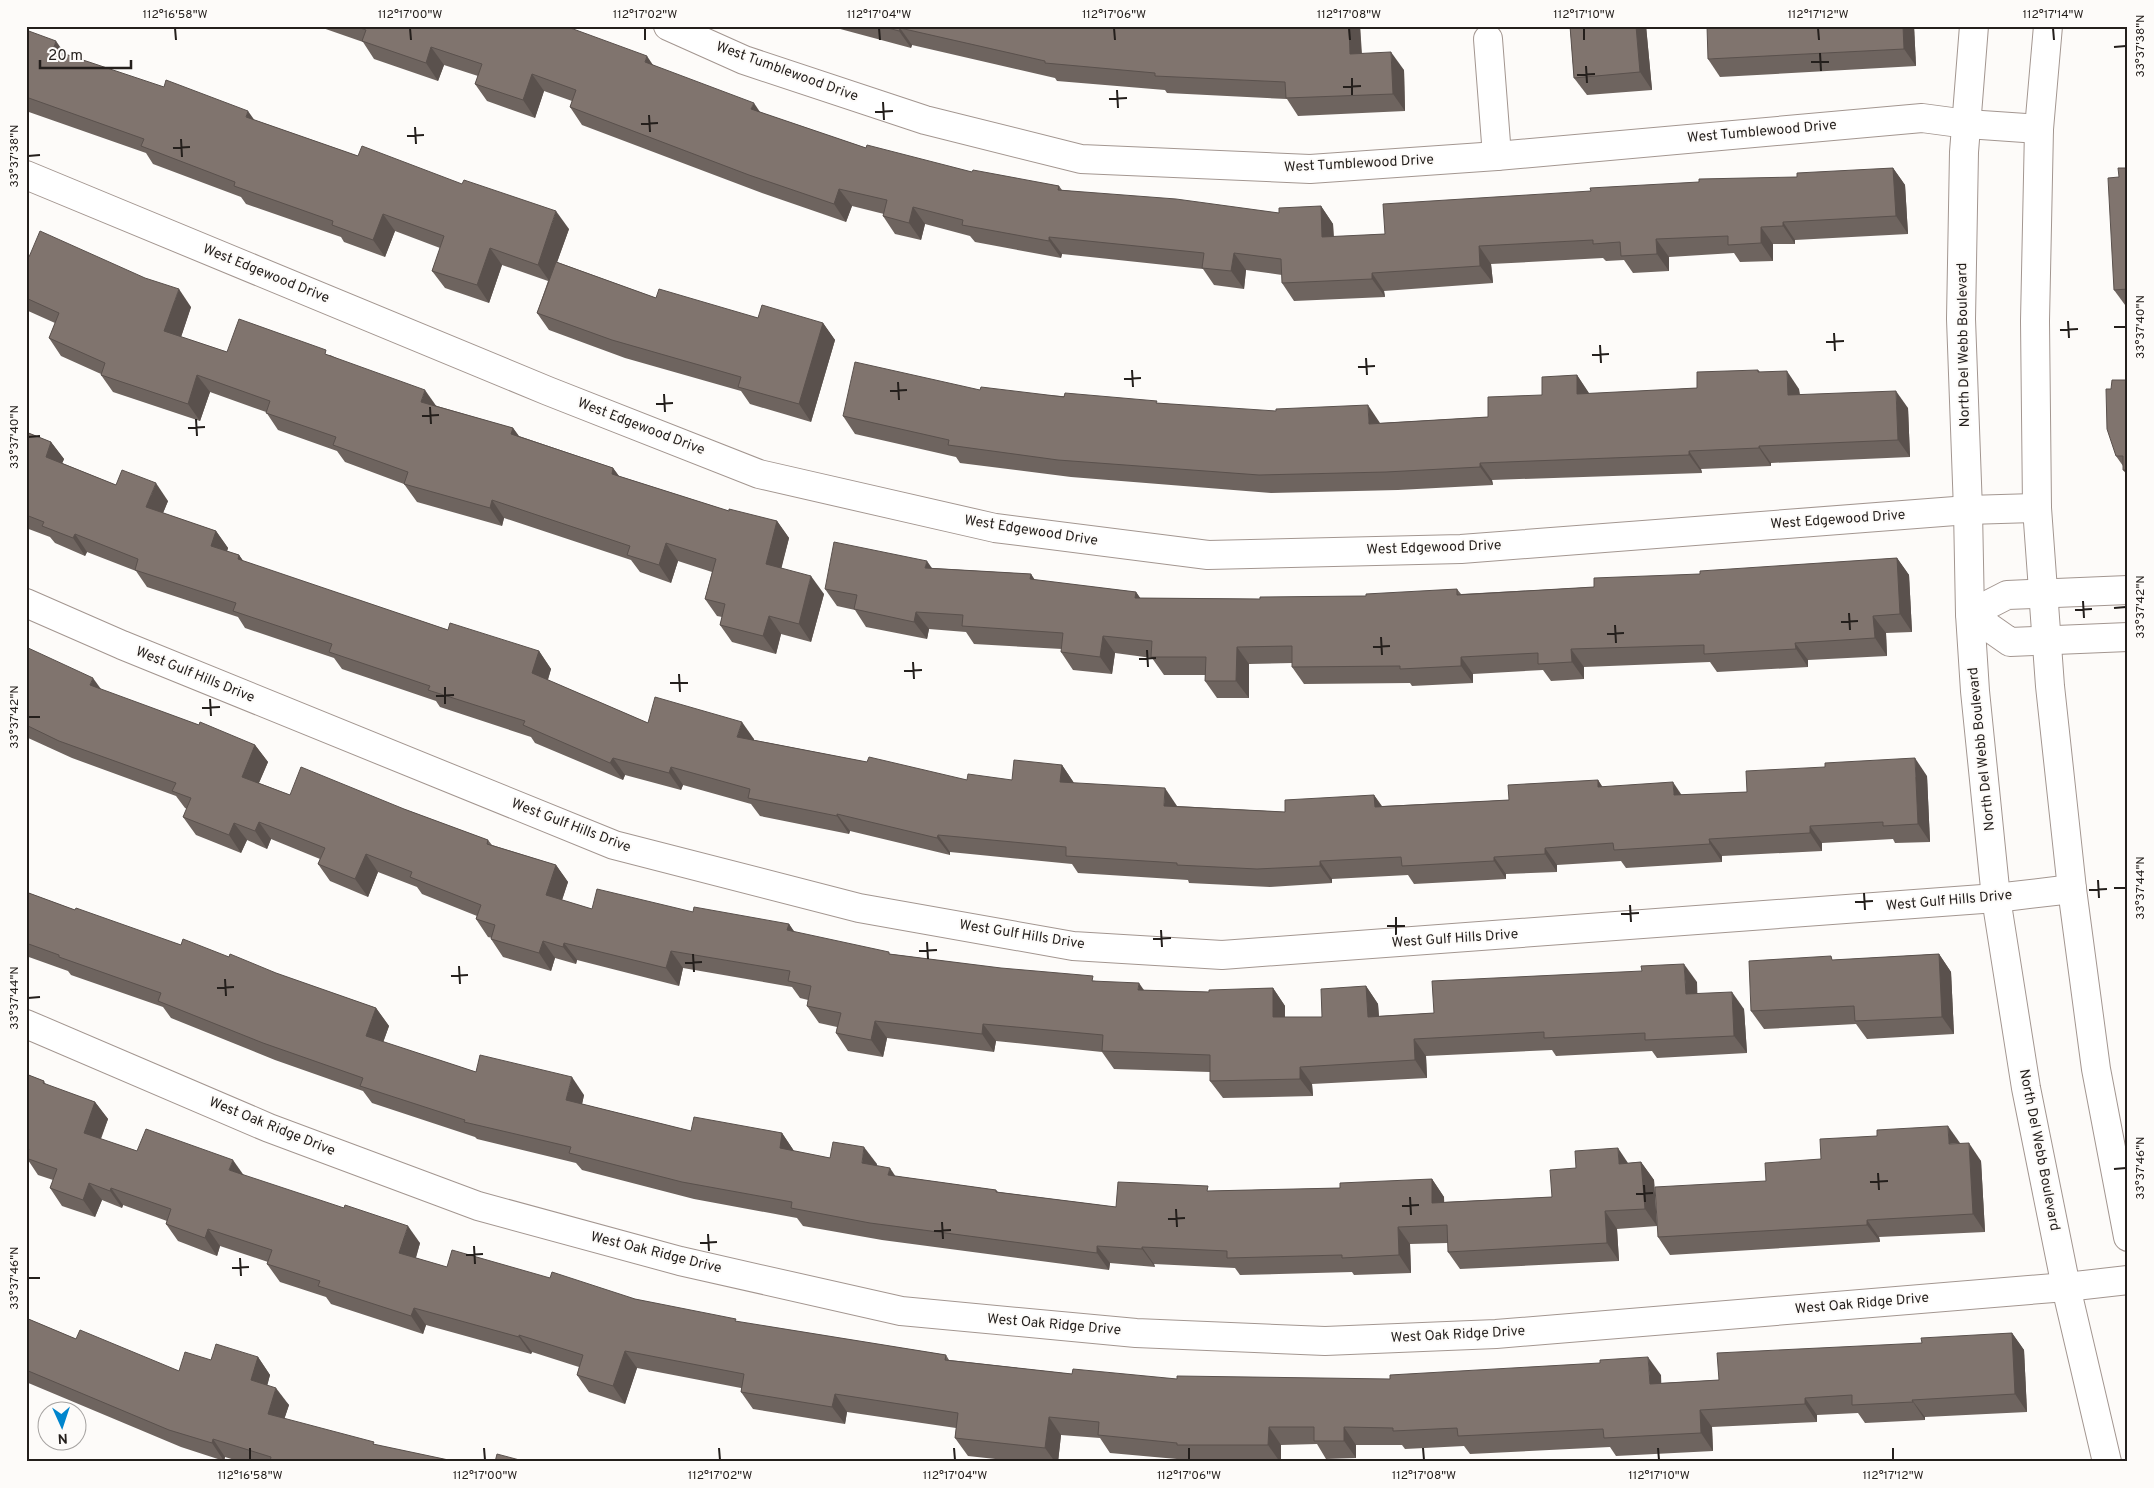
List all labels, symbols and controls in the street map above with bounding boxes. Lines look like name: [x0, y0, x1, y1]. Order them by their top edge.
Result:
text: 112°16'58"W: [142, 7, 208, 23]
text: 112°17'00"W: [378, 7, 442, 23]
text: 112°17'02"W: [613, 7, 677, 23]
text: 112°17'04"W: [847, 7, 911, 23]
text: 112°17'06"W: [1082, 7, 1146, 23]
text: 112°17'08"W: [1317, 7, 1381, 23]
text: 112°17'10"W: [1553, 7, 1615, 23]
text: 112°17'12"W: [1787, 7, 1849, 23]
text: 112°17'14"W: [2022, 7, 2084, 23]
text: 33°37'38"N: [2133, 14, 2149, 78]
scale bar: [40, 38, 131, 70]
street label: West Tumblewood Drive: [714, 38, 860, 106]
text: 20 m: [48, 47, 83, 66]
street label: West Tumblewood Drive: [1687, 117, 1837, 147]
text: 33°37'38"N: [7, 124, 23, 188]
street label: West Tumblewood Drive: [1284, 152, 1434, 176]
street label: West Edgewood Drive: [200, 241, 332, 307]
street label: North Del Webb Boulevard: [1954, 263, 1974, 427]
text: 33°37'40"N: [2133, 295, 2149, 359]
street label: West Edgewood Drive: [575, 395, 707, 459]
text: 33°37'40"N: [7, 405, 23, 469]
street label: West Edgewood Drive: [1770, 507, 1906, 533]
street label: West Edgewood Drive: [963, 512, 1099, 550]
street label: West Edgewood Drive: [1366, 537, 1502, 559]
text: 33°37'42"N: [2133, 575, 2149, 639]
street label: West Gulf Hills Drive: [133, 643, 257, 707]
street label: North Del Webb Boulevard: [1965, 666, 1999, 832]
text: 33°37'42"N: [7, 685, 23, 749]
street label: West Gulf Hills Drive: [509, 795, 633, 857]
text: 33°37'44"N: [2133, 856, 2149, 920]
street label: West Gulf Hills Drive: [1885, 887, 2013, 915]
street label: West Gulf Hills Drive: [958, 917, 1086, 953]
street label: West Gulf Hills Drive: [1391, 926, 1519, 952]
text: 33°37'44"N: [7, 966, 23, 1030]
street label: North Del Webb Boulevard: [2015, 1068, 2063, 1232]
street label: West Oak Ridge Drive: [206, 1094, 338, 1160]
text: 33°37'46"N: [2133, 1136, 2149, 1200]
street label: West Oak Ridge Drive: [589, 1228, 723, 1278]
text: 33°37'46"N: [7, 1246, 23, 1310]
street label: West Oak Ridge Drive: [1794, 1290, 1930, 1318]
street label: West Oak Ridge Drive: [986, 1311, 1122, 1339]
street label: West Oak Ridge Drive: [1390, 1323, 1526, 1347]
north arrow: [38, 1400, 88, 1450]
text: N: [57, 1429, 68, 1446]
text: 112°16'58"W: [217, 1468, 283, 1484]
text: 112°17'00"W: [453, 1468, 517, 1484]
text: 112°17'02"W: [688, 1468, 752, 1484]
text: 112°17'04"W: [923, 1468, 987, 1484]
text: 112°17'06"W: [1157, 1468, 1221, 1484]
text: 112°17'08"W: [1392, 1468, 1456, 1484]
text: 112°17'10"W: [1628, 1468, 1690, 1484]
text: 112°17'12"W: [1862, 1468, 1924, 1484]

